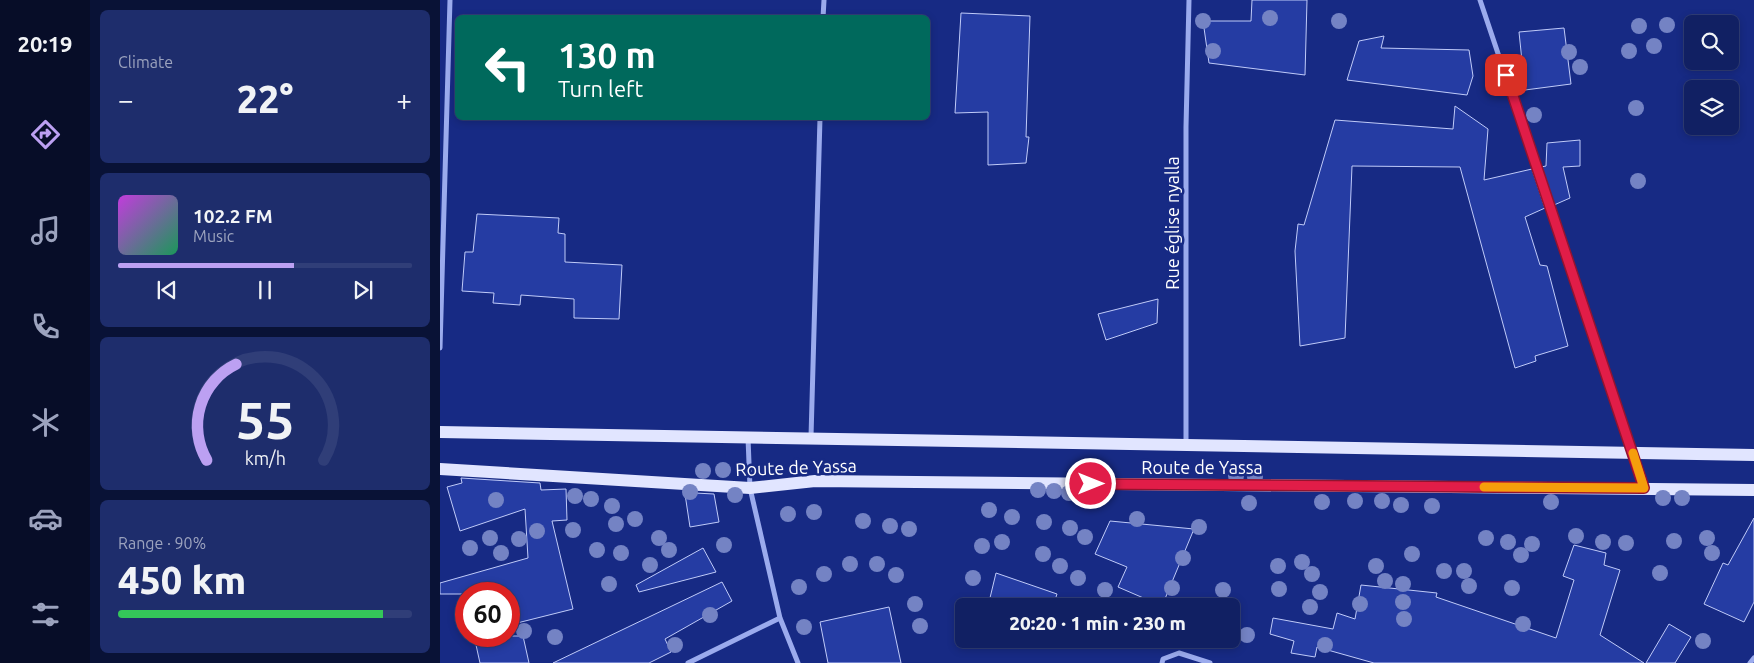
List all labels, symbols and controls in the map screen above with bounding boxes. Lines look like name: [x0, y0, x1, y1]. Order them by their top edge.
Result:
map controls: [1684, 15, 1739, 135]
button: search: [1684, 15, 1739, 70]
text: 20:19: [17, 31, 73, 56]
icon: left: [475, 35, 540, 100]
text: 130 m: [558, 35, 656, 75]
text: Climate: [118, 53, 173, 71]
pin: [1485, 54, 1527, 96]
icon: arrive: [1492, 61, 1520, 89]
text: Turn left: [558, 76, 643, 101]
text: 22°: [237, 78, 293, 120]
button: layers: [1684, 80, 1739, 135]
text: −: [118, 84, 134, 115]
text: +: [396, 84, 412, 115]
icon: directions: [28, 117, 63, 152]
street label: Rue église nyalla: [1162, 156, 1182, 290]
text: 102.2 FM: [193, 205, 273, 227]
icon: music: [28, 213, 63, 248]
text: Music: [193, 227, 234, 245]
icon: previous: [153, 276, 181, 304]
icon: pause: [251, 276, 279, 304]
icon: next: [349, 276, 377, 304]
icon: phone: [28, 309, 63, 344]
text: 55: [236, 391, 294, 449]
icon: climate: [28, 405, 63, 440]
text: km/h: [244, 448, 286, 468]
street label: Route de Yassa: [735, 455, 857, 479]
position arrow: [1064, 457, 1116, 509]
street label: Route de Yassa: [1141, 457, 1263, 477]
icon: car: [28, 501, 63, 536]
text: Range · 90%: [118, 534, 206, 552]
text: 450 km: [118, 559, 246, 601]
speed limit sign: 60: [455, 582, 520, 647]
icon: filters: [28, 597, 63, 632]
text: 20:20 · 1 min · 230 m: [1009, 612, 1186, 634]

